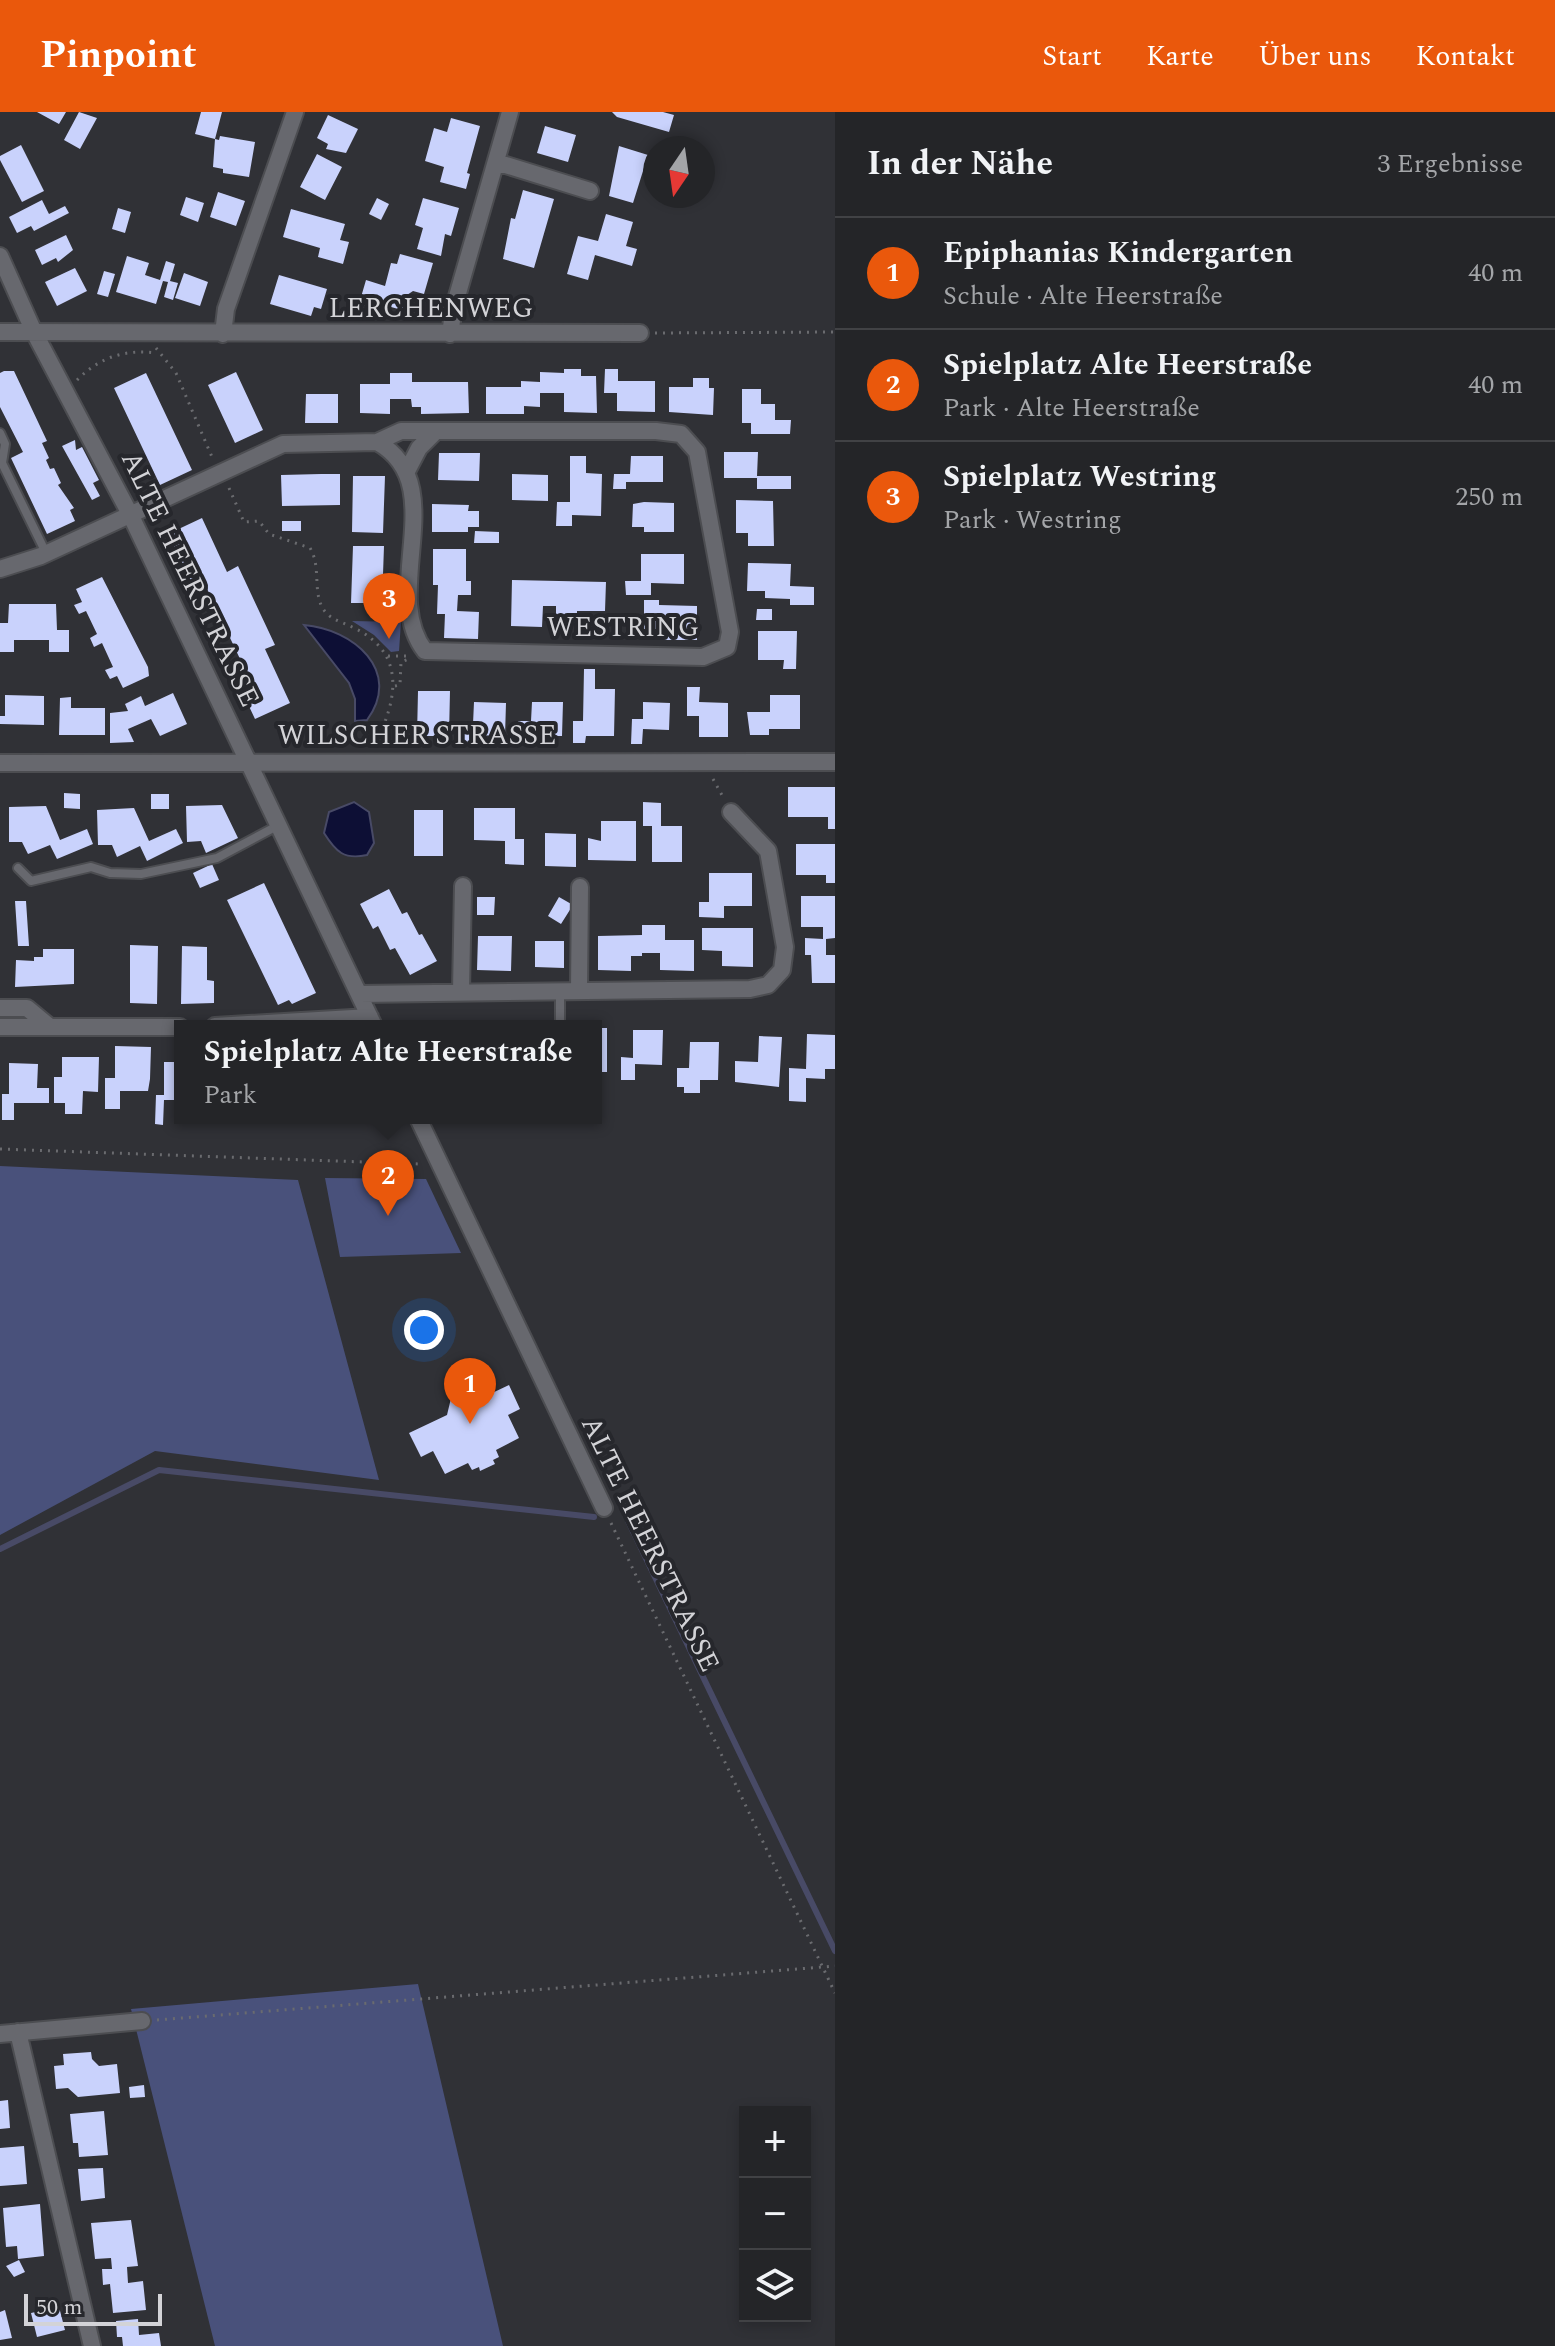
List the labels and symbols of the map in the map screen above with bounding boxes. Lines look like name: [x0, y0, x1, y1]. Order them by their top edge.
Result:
north arrow: [643, 136, 715, 208]
street label: LERCHENWEG: [329, 287, 533, 330]
street label: ALTE HEERSTRASSE: [109, 444, 271, 714]
pin: 3: [363, 573, 415, 639]
street label: WESTRING: [547, 606, 699, 649]
street label: WILSCHER STRASSE: [278, 714, 556, 757]
pin: 2: [362, 1150, 414, 1216]
your location: [404, 1310, 444, 1350]
pin: 1: [444, 1358, 496, 1424]
street label: ALTE HEERSTRASSE: [569, 1409, 731, 1679]
scale bar: [24, 2290, 162, 2326]

